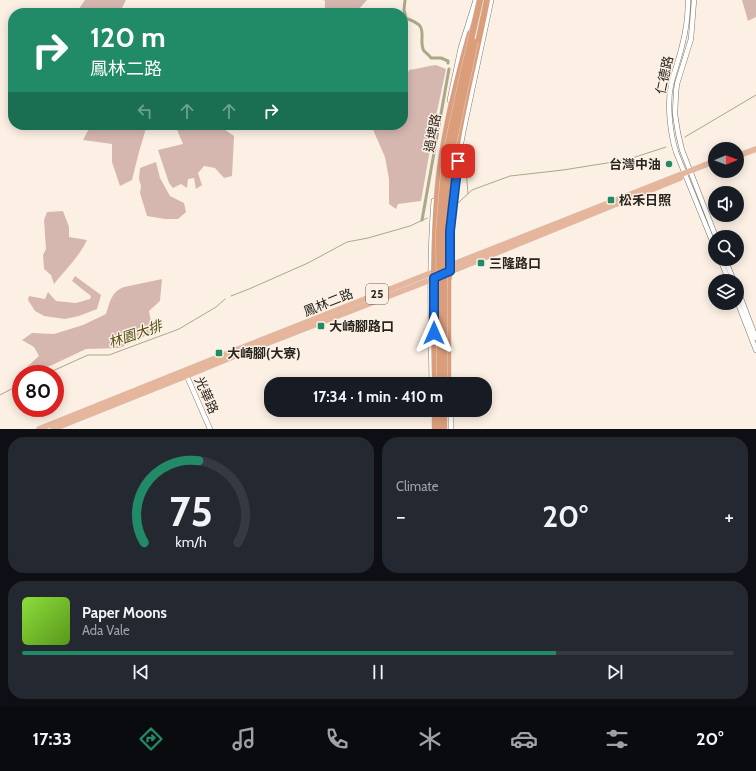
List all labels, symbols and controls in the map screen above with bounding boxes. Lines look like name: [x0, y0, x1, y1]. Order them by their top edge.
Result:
text: 120 m: [90, 20, 166, 54]
icon: right: [24, 24, 76, 76]
street label: 仁德路: [652, 54, 676, 96]
text: 鳳林二路: [90, 58, 162, 80]
icon: left: [134, 100, 156, 122]
icon: ahead: [176, 100, 198, 122]
icon: ahead: [218, 100, 240, 122]
icon: right: [260, 100, 282, 122]
street label: 過埤路: [420, 112, 444, 154]
north arrow: [708, 142, 744, 178]
map controls: [708, 142, 744, 310]
pin: [441, 144, 475, 178]
icon: arrive: [447, 150, 469, 172]
place label: 台灣中油: [609, 156, 661, 172]
marker: 台灣中油: [664, 159, 674, 169]
button: sound: [708, 186, 744, 222]
place label: 松禾日照: [619, 192, 671, 208]
marker: 松禾日照: [606, 195, 616, 205]
button: search: [708, 230, 744, 266]
place label: 三隆路口: [489, 255, 541, 271]
marker: 三隆路口: [476, 258, 486, 268]
button: layers: [708, 274, 744, 310]
road number: 25: [366, 284, 388, 304]
street label: 鳳林二路: [301, 285, 355, 319]
position arrow: [413, 312, 455, 354]
water label: 林園大排: [106, 316, 166, 352]
place label: 大崎腳路口: [329, 318, 394, 334]
marker: 大崎腳路口: [316, 321, 326, 331]
place label: 大崎腳(大寮): [227, 345, 301, 361]
marker: 大崎腳(大寮): [214, 348, 224, 358]
speed limit sign: 80: [12, 365, 64, 417]
street label: 光華路: [192, 374, 222, 416]
text: 17:34 · 1 min · 410 m: [313, 388, 443, 406]
text: Climate: [396, 478, 438, 494]
text: 75: [169, 486, 213, 536]
text: 20°: [542, 498, 588, 535]
text: −: [396, 503, 406, 530]
text: +: [724, 503, 734, 530]
text: km/h: [175, 533, 207, 551]
text: Paper Moons: [82, 604, 167, 622]
text: Ada Vale: [82, 622, 130, 638]
icon: previous: [130, 661, 152, 683]
icon: pause: [367, 661, 389, 683]
icon: next: [604, 661, 626, 683]
icon: directions: [137, 725, 165, 753]
icon: music: [230, 725, 258, 753]
icon: phone: [323, 725, 351, 753]
icon: climate: [416, 725, 444, 753]
icon: car: [510, 725, 538, 753]
icon: filters: [603, 725, 631, 753]
text: 17:33: [33, 728, 72, 750]
text: 20°: [696, 728, 723, 750]

